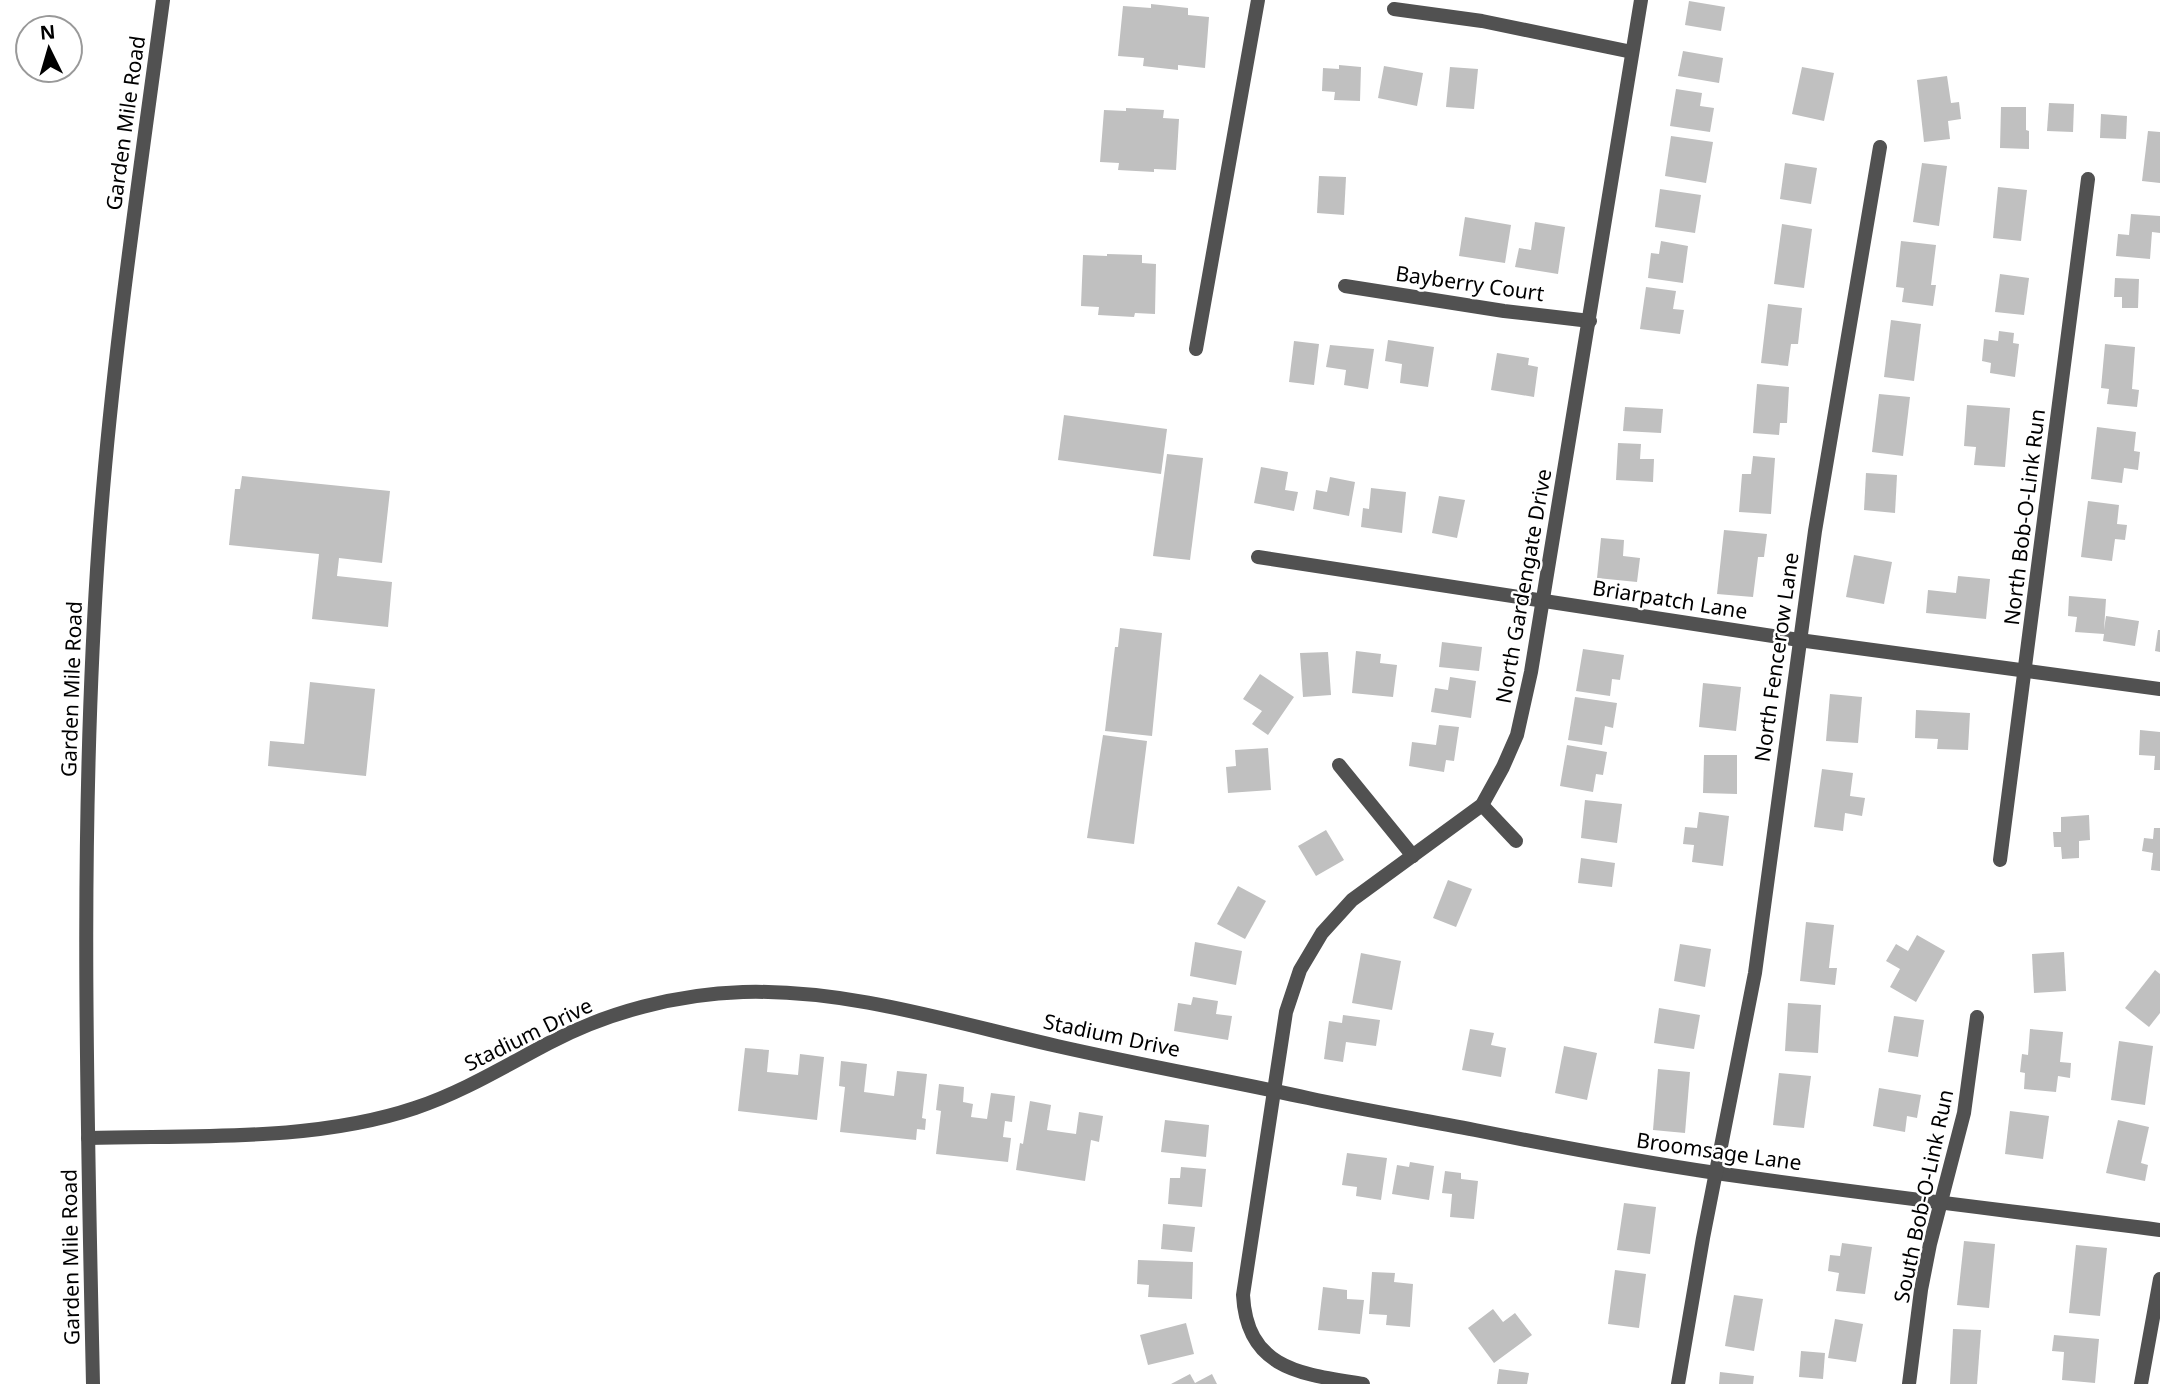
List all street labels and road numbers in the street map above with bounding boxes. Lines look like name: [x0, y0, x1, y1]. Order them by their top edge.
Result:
street label: Garden Mile Road: [99, 34, 151, 212]
street label: Bayberry Court: [1394, 259, 1546, 307]
street label: North Bob-O-Link Run: [1997, 407, 2051, 627]
street label: North Gardengate Drive: [1489, 466, 1557, 706]
street label: North Fencerow Lane: [1747, 551, 1805, 763]
street label: Briarpatch Lane: [1590, 573, 1750, 625]
street label: Garden Mile Road: [54, 600, 88, 778]
street label: Stadium Drive: [459, 991, 597, 1077]
street label: Stadium Drive: [1041, 1007, 1183, 1063]
street label: South Bob-O-Link Run: [1887, 1087, 1959, 1305]
street label: Broomsage Lane: [1635, 1126, 1803, 1176]
street label: Garden Mile Road: [54, 1169, 86, 1345]

